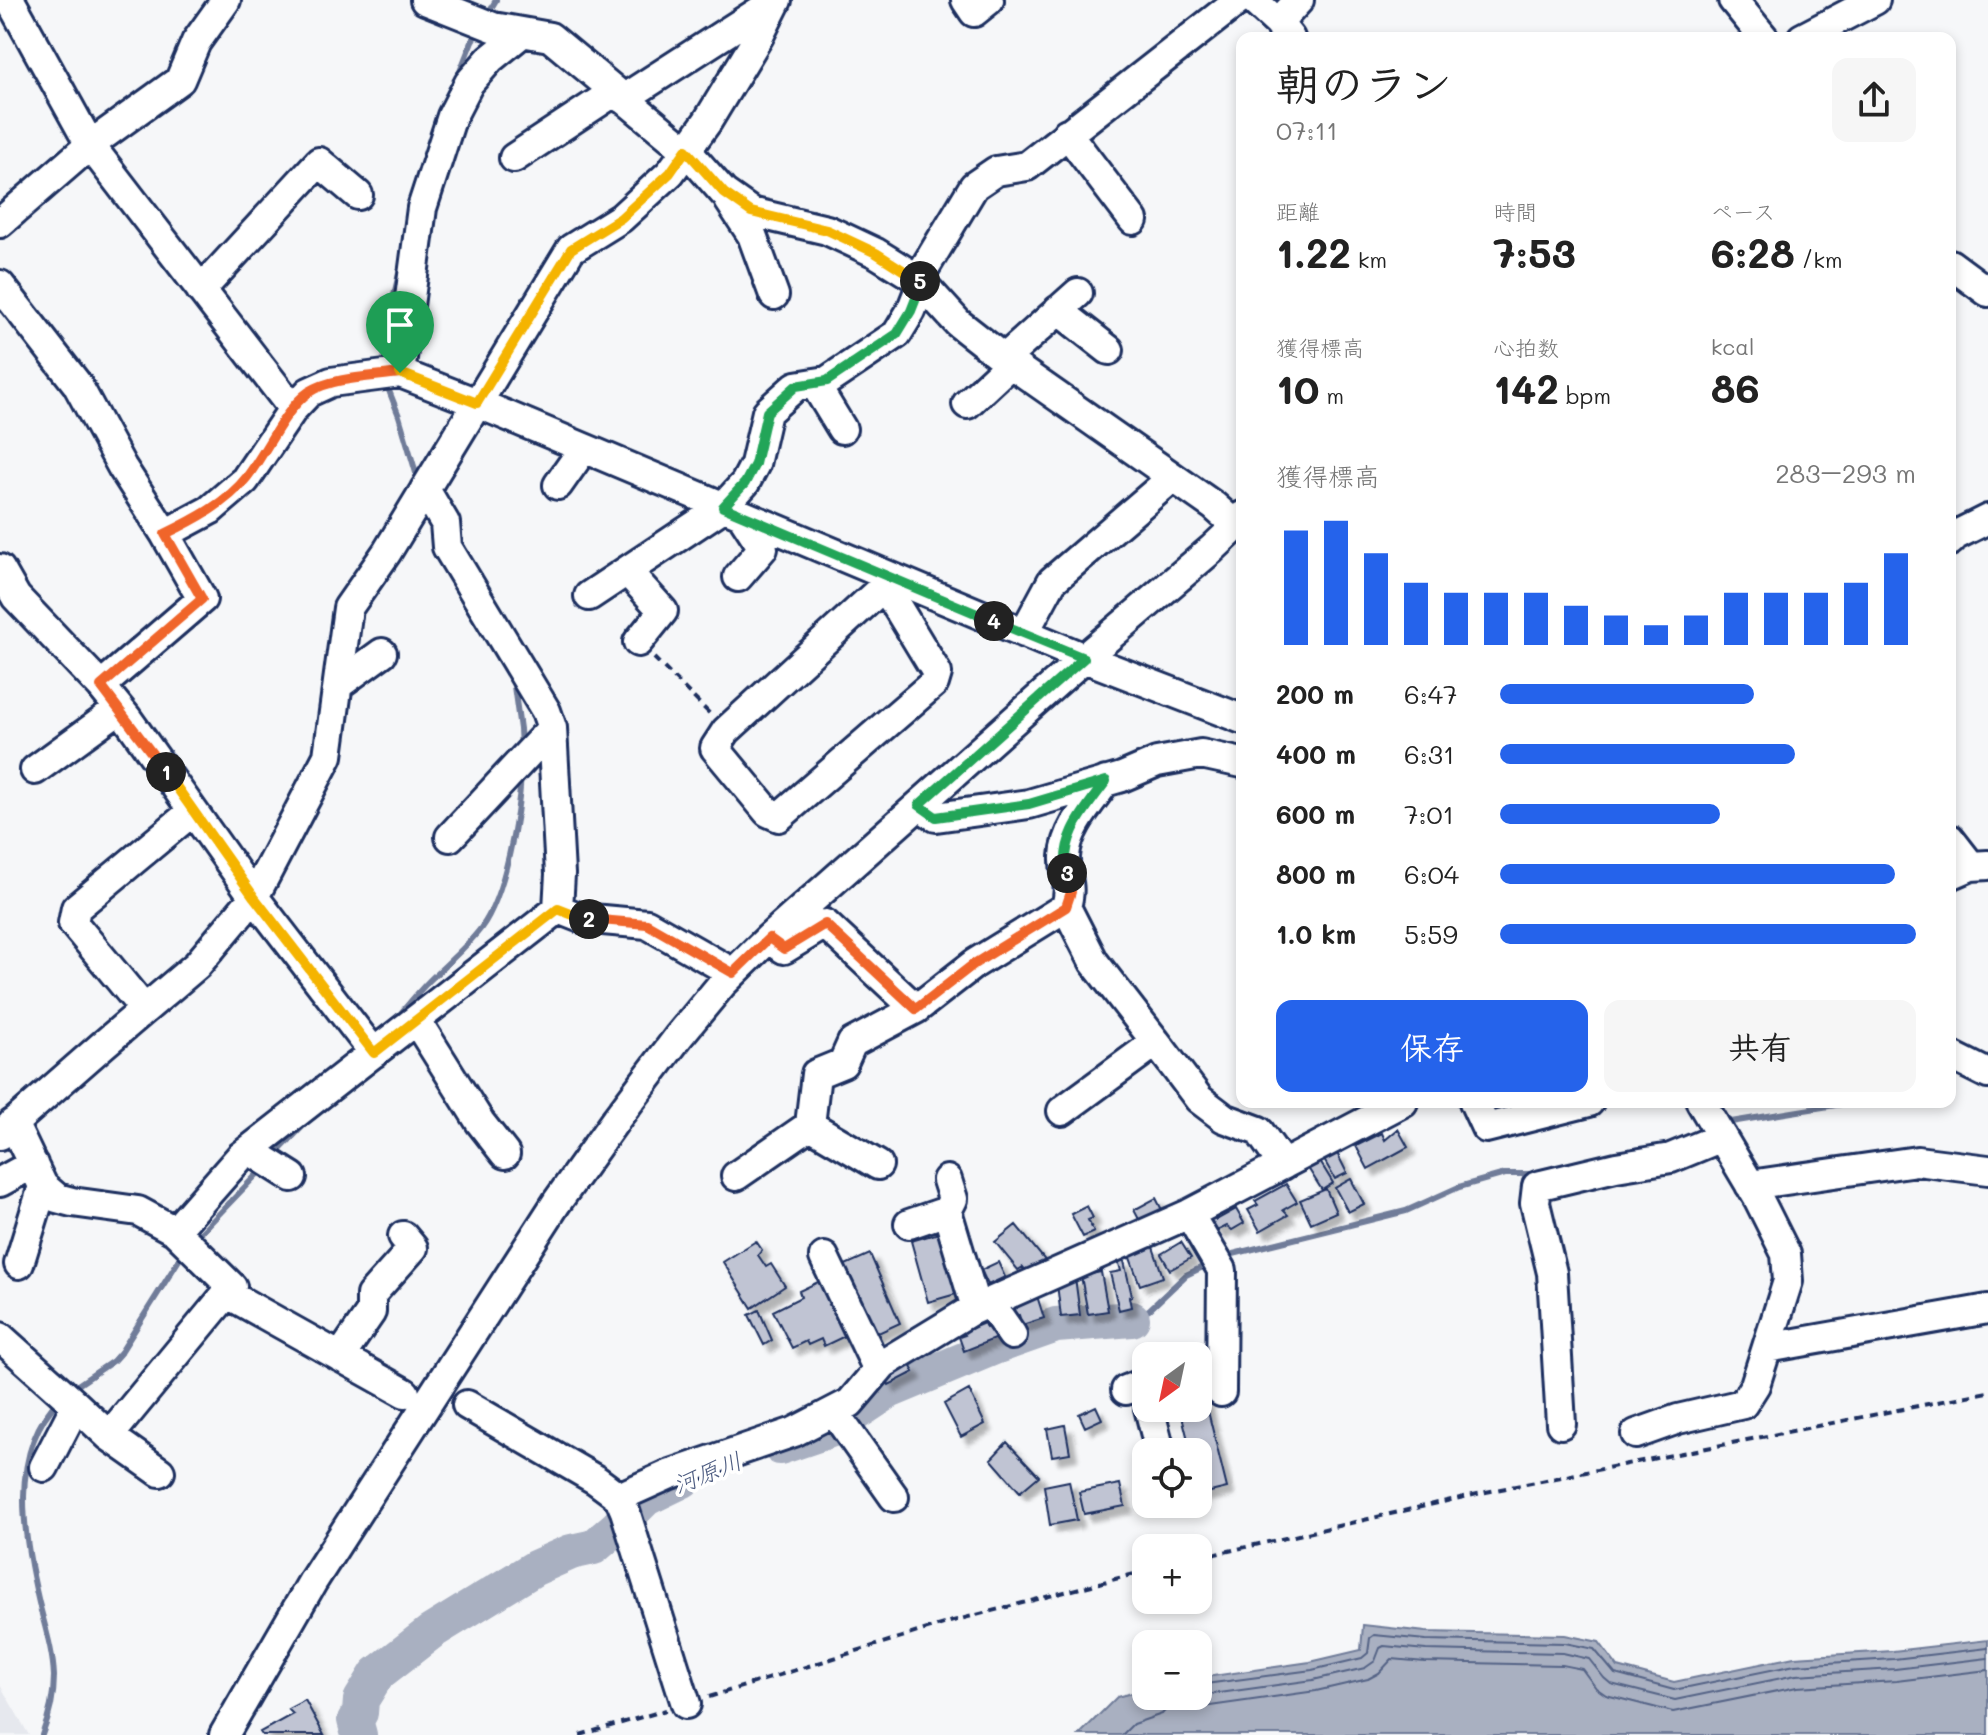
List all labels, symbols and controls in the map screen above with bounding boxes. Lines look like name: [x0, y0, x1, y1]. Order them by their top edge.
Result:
text: 朝のラン: [1276, 54, 1452, 111]
button: share: [1832, 58, 1916, 142]
text: 07:11: [1276, 113, 1338, 147]
text: 距離: [1276, 197, 1320, 226]
text: 時間: [1493, 197, 1537, 226]
text: ペース: [1711, 197, 1775, 226]
text: 1.22: [1276, 226, 1351, 278]
text: 7:53: [1493, 226, 1576, 278]
text: 6:28: [1711, 226, 1795, 278]
text: km: [1351, 245, 1387, 274]
text: /km: [1795, 245, 1843, 274]
pin: 5: [900, 261, 940, 301]
text: 5: [914, 266, 926, 295]
pin: [366, 291, 434, 373]
icon: arrive: [378, 303, 422, 347]
text: kcal: [1711, 332, 1755, 361]
text: 獲得標高: [1276, 333, 1364, 362]
text: 心拍数: [1493, 333, 1559, 362]
text: 86: [1711, 361, 1760, 413]
text: 10: [1276, 362, 1319, 414]
text: 142: [1493, 362, 1559, 414]
text: m: [1319, 381, 1344, 410]
text: bpm: [1559, 381, 1611, 410]
text: 283–293 m: [1775, 456, 1916, 490]
text: 獲得標高: [1276, 459, 1380, 493]
pin: 4: [974, 601, 1014, 641]
text: 4: [987, 606, 1001, 635]
text: 200 m: [1276, 677, 1354, 711]
text: 6:47: [1404, 677, 1457, 711]
text: 400 m: [1276, 737, 1356, 771]
text: 6:31: [1404, 737, 1455, 771]
pin: 1: [146, 752, 186, 792]
text: 1: [161, 757, 171, 786]
text: 600 m: [1276, 797, 1355, 831]
text: 7:01: [1404, 797, 1454, 831]
pin: 3: [1047, 853, 1087, 893]
text: 800 m: [1276, 857, 1356, 891]
text: 6:04: [1404, 857, 1459, 891]
text: 3: [1060, 858, 1074, 887]
pin: 2: [569, 899, 609, 939]
text: 2: [583, 904, 595, 933]
text: 1.0 km: [1276, 917, 1356, 951]
text: 5:59: [1404, 917, 1458, 951]
button: 保存: [1276, 1000, 1588, 1092]
button: 共有: [1604, 1000, 1916, 1092]
north arrow: [1132, 1342, 1212, 1422]
map controls: [1132, 1342, 1212, 1710]
button: locate: [1132, 1438, 1212, 1518]
water label: 河原川: [668, 1444, 746, 1500]
button: +: [1132, 1534, 1212, 1614]
button: −: [1132, 1630, 1212, 1710]

